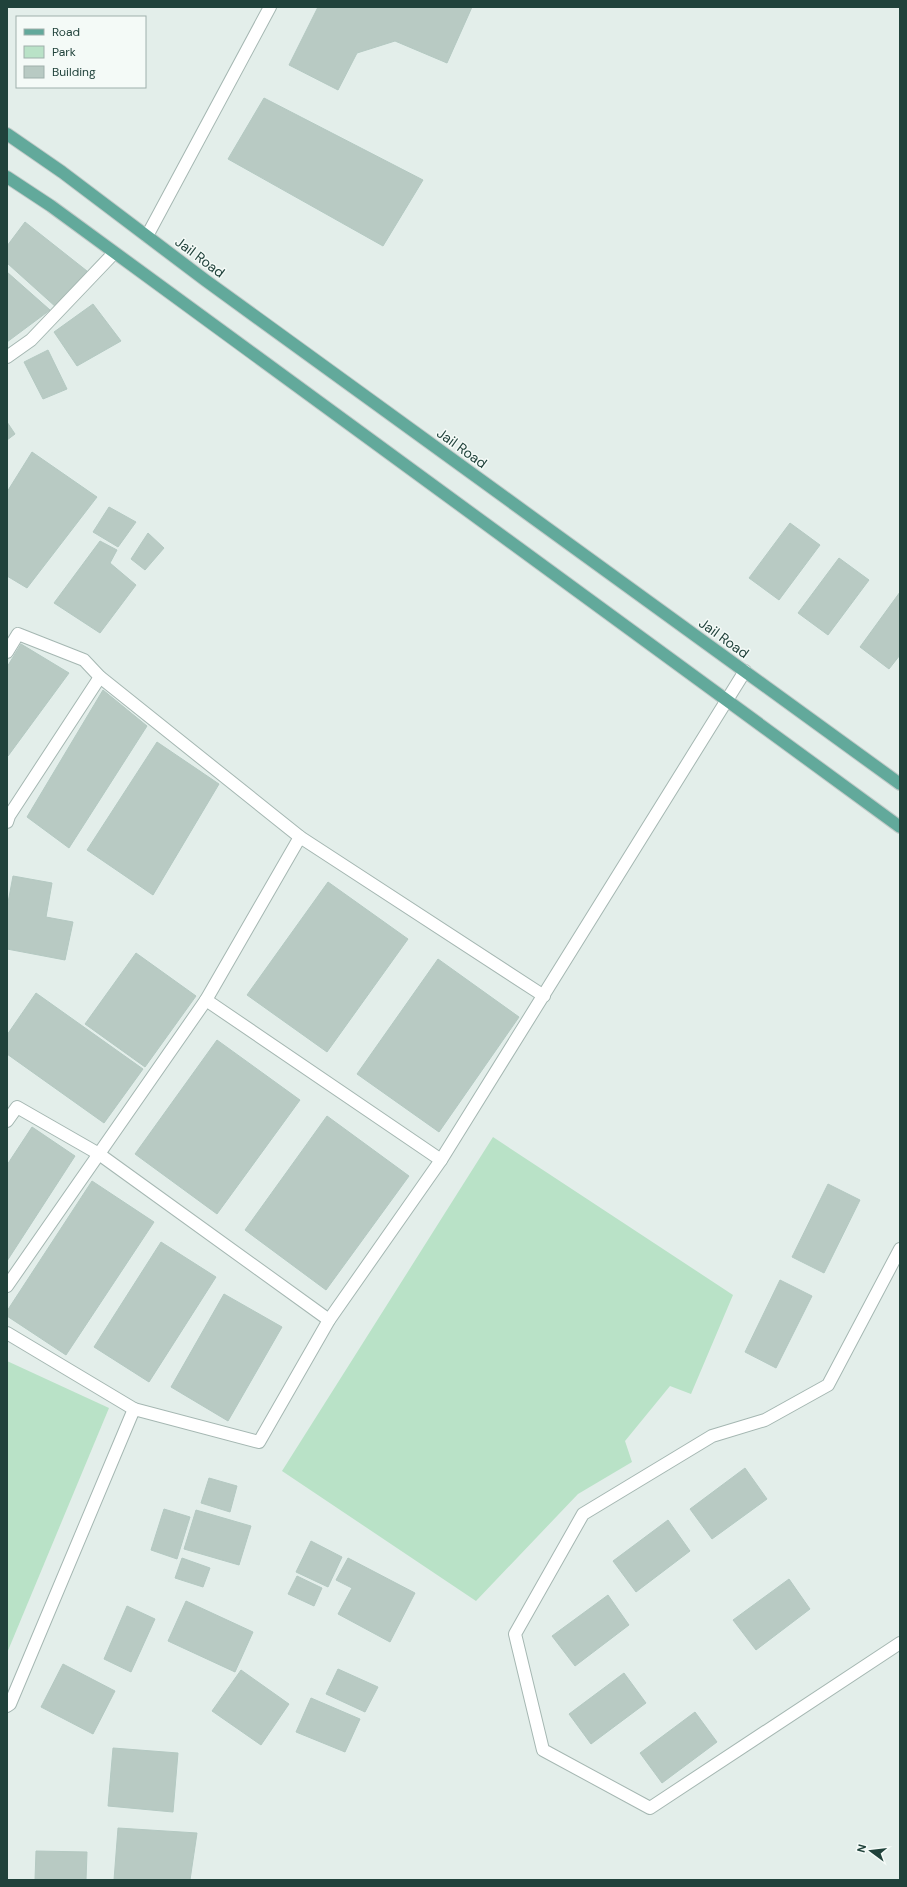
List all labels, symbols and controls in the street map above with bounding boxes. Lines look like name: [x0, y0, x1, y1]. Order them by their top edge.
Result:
legend: [16, 16, 146, 88]
text: Road: [52, 24, 80, 40]
text: Park: [52, 44, 76, 60]
text: Building: [52, 64, 96, 80]
street label: Jail Road: [172, 233, 228, 281]
street label: Jail Road: [433, 424, 491, 472]
street label: Jail Road: [695, 614, 753, 662]
north arrow: [851, 1831, 891, 1871]
text: N: [854, 1843, 869, 1854]

